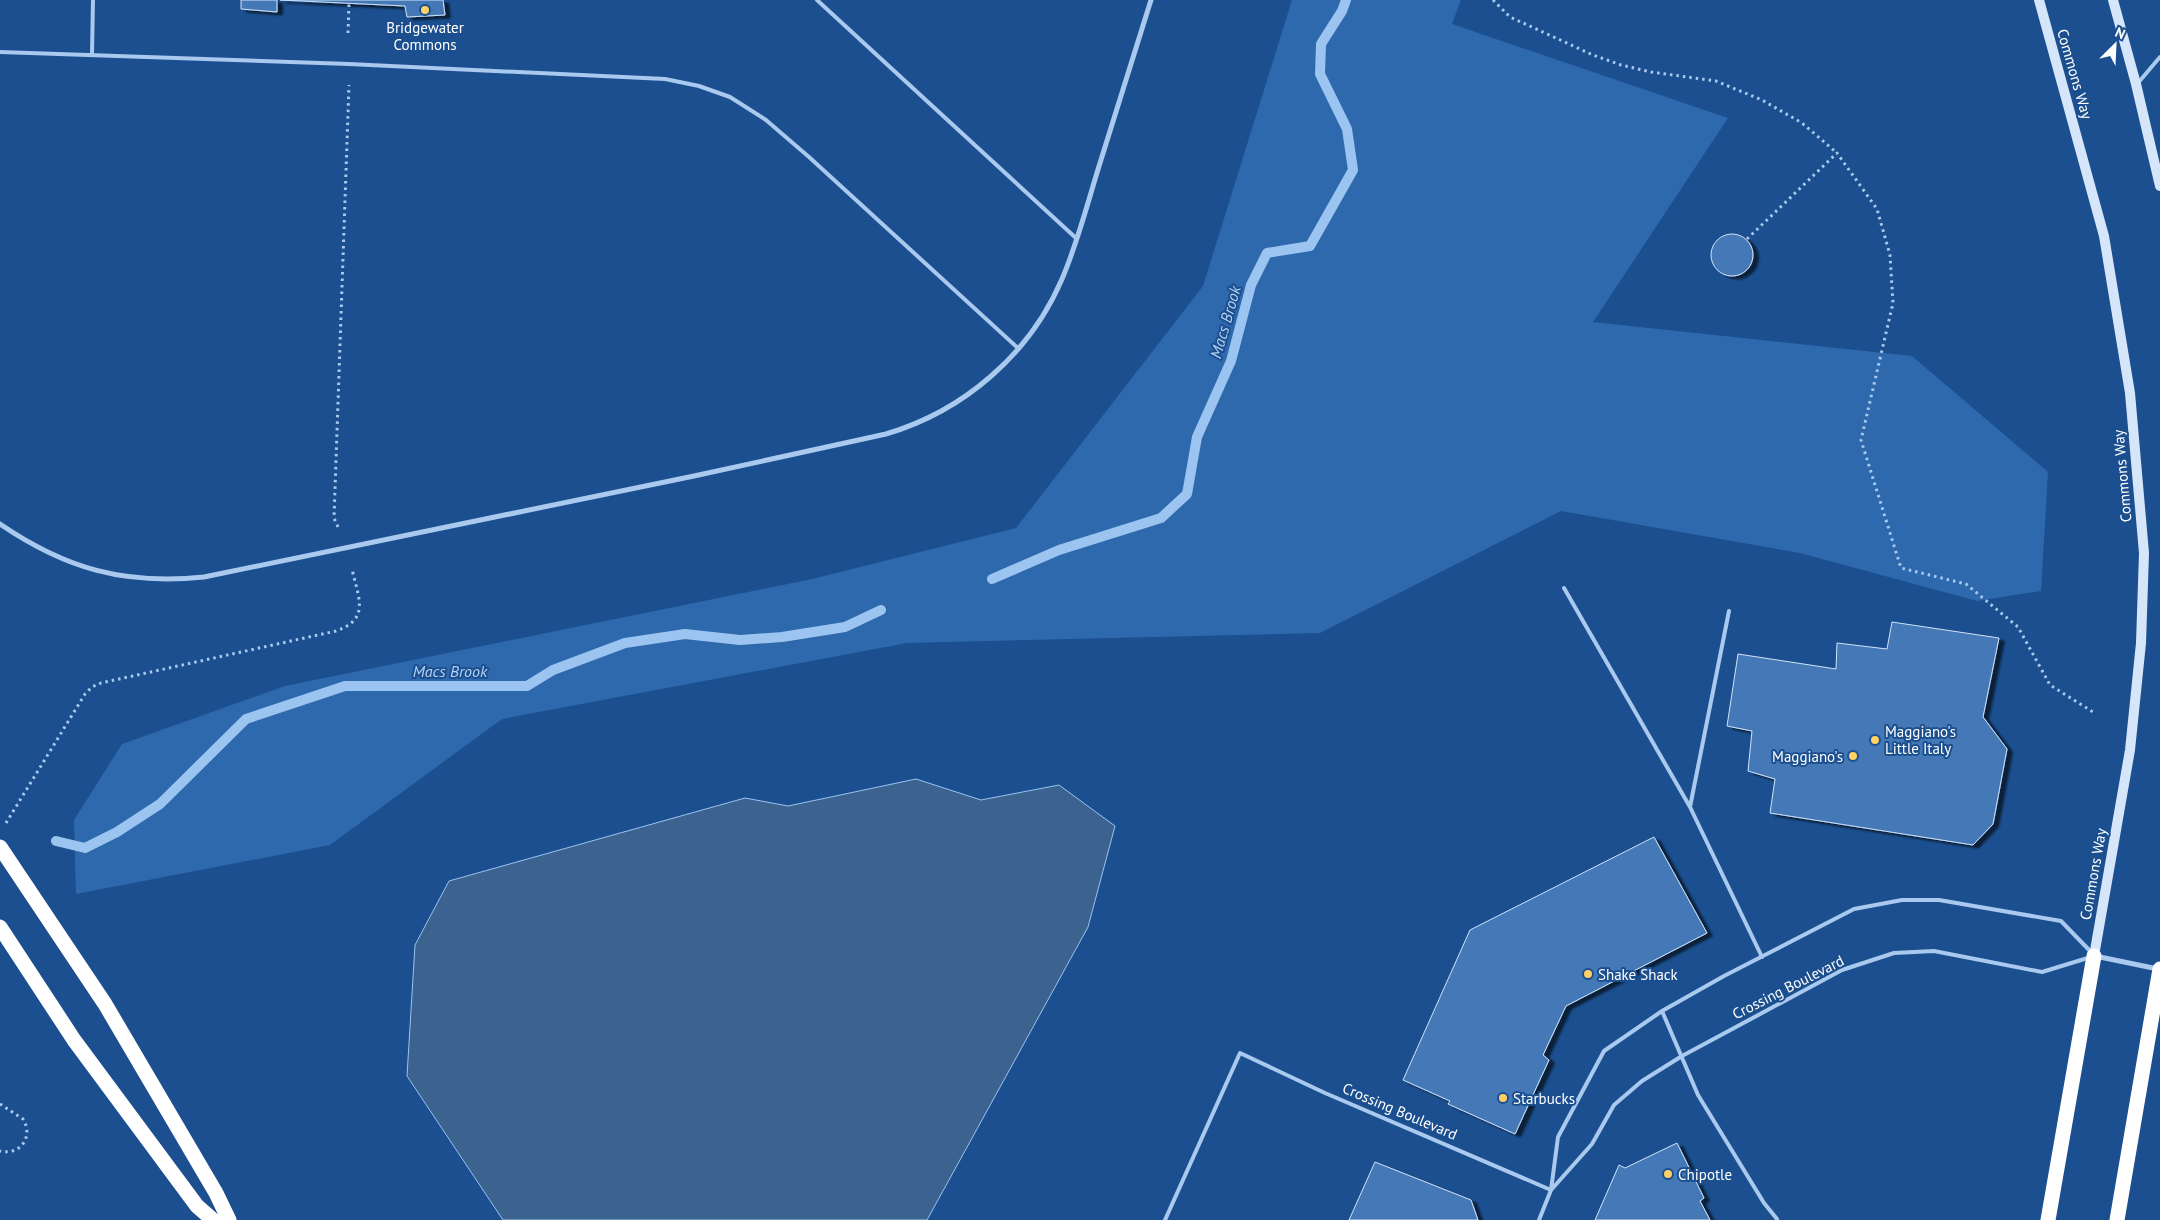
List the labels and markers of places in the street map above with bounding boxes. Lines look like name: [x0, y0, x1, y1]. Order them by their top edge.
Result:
marker: Bridgewater Commons: [419, 4, 431, 16]
place label: Bridgewater Commons: [386, 18, 464, 54]
place label: Maggiano's Little Italy: [1885, 722, 1956, 758]
marker: Maggiano's Little Italy: [1869, 734, 1881, 746]
place label: Maggiano's: [1772, 747, 1843, 766]
marker: Maggiano's: [1847, 750, 1859, 762]
place label: Shake Shack: [1598, 965, 1679, 984]
marker: Shake Shack: [1582, 968, 1594, 980]
place label: Starbucks: [1513, 1089, 1575, 1108]
marker: Starbucks: [1497, 1092, 1509, 1104]
place label: Chipotle: [1678, 1165, 1732, 1184]
marker: Chipotle: [1662, 1168, 1674, 1180]

